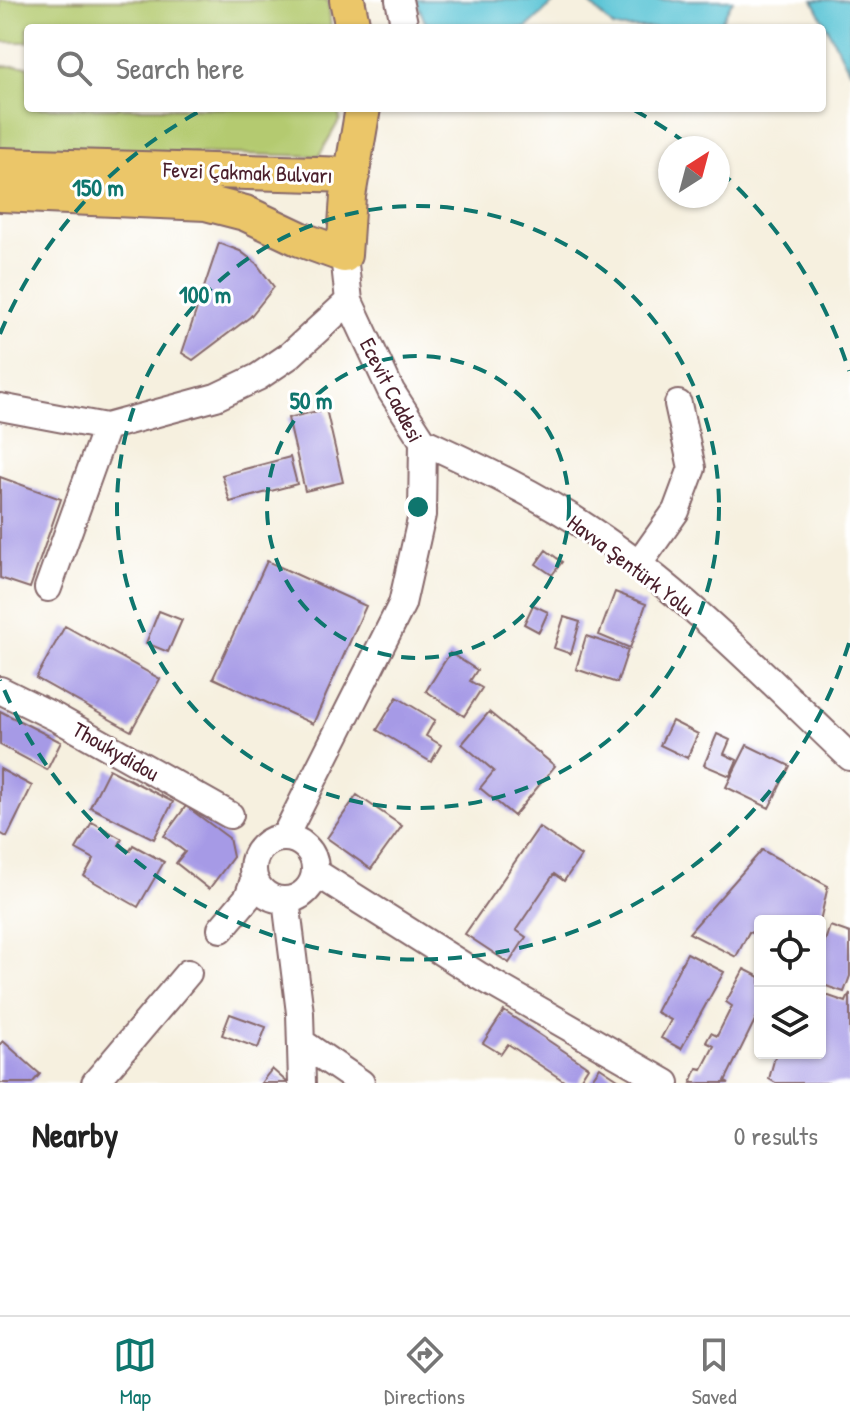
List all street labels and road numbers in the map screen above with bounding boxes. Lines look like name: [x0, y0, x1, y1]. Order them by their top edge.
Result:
street label: Fevzi Çakmak Bulvarı: [162, 154, 333, 190]
street label: Ecevit Caddesi: [353, 333, 431, 447]
street label: Havva Şentürk Yolu: [562, 507, 701, 623]
street label: Thoukydidou: [67, 714, 165, 788]

